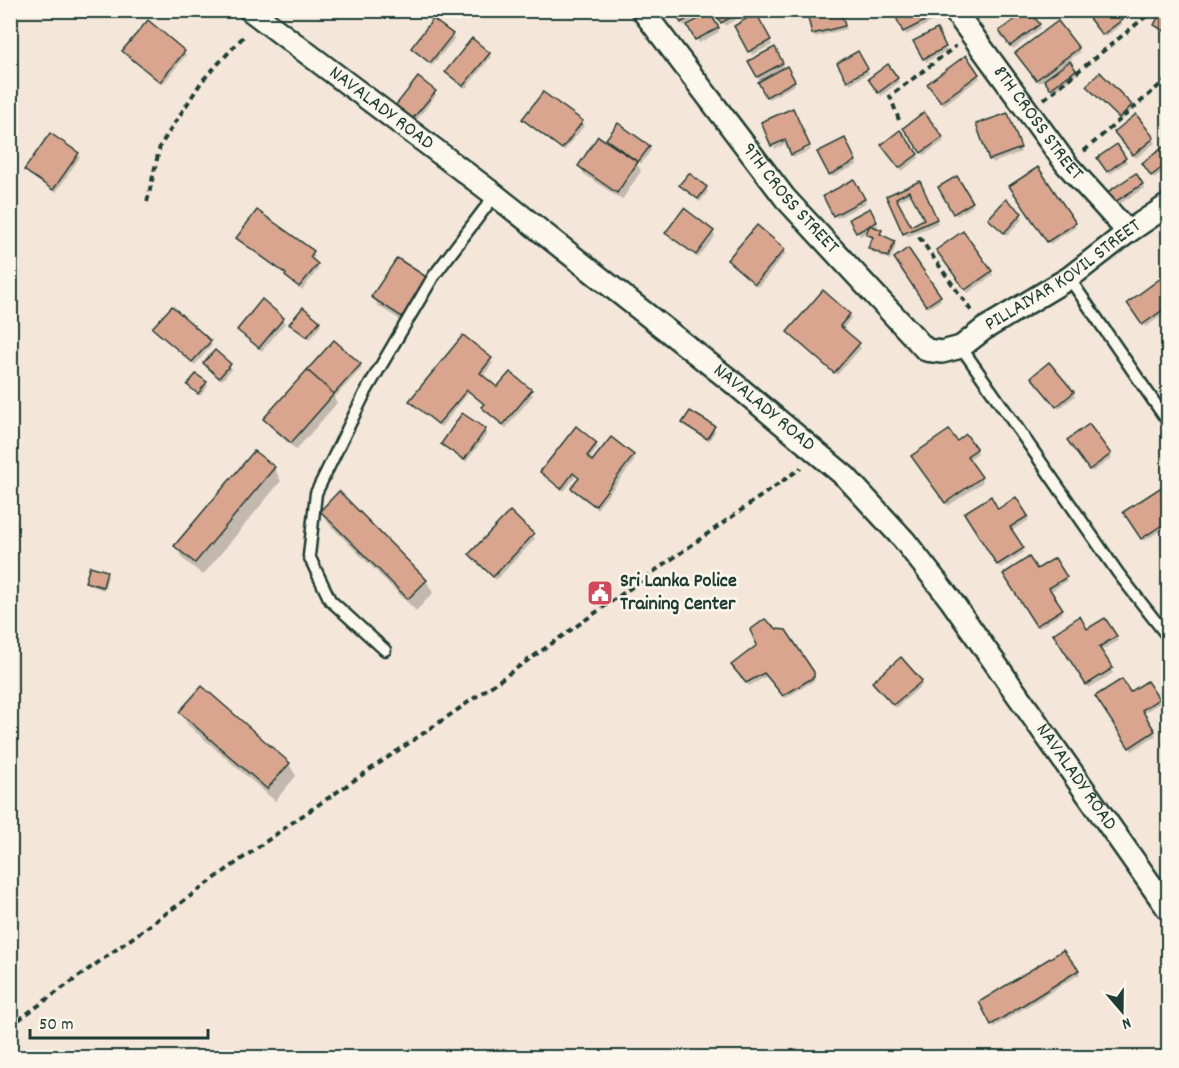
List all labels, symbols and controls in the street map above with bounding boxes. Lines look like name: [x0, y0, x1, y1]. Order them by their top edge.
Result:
street label: NAVALADY ROAD: [322, 60, 439, 158]
street label: 8TH CROSS STREET: [985, 60, 1089, 188]
street label: 9TH CROSS STREET: [734, 138, 845, 261]
street label: PILLAIYAR KOVIL STREET: [980, 213, 1147, 339]
street label: NAVALADY ROAD: [707, 358, 821, 459]
place label: Sri Lanka Police Training Center: [620, 568, 737, 619]
public building icon: Sri Lanka Police Training Center: [585, 578, 615, 608]
street label: NAVALADY ROAD: [1028, 718, 1123, 837]
north arrow: [1092, 981, 1152, 1041]
scale bar: [30, 1002, 208, 1040]
text: N: [1119, 1011, 1134, 1035]
text: 50 m: [39, 1013, 74, 1038]

